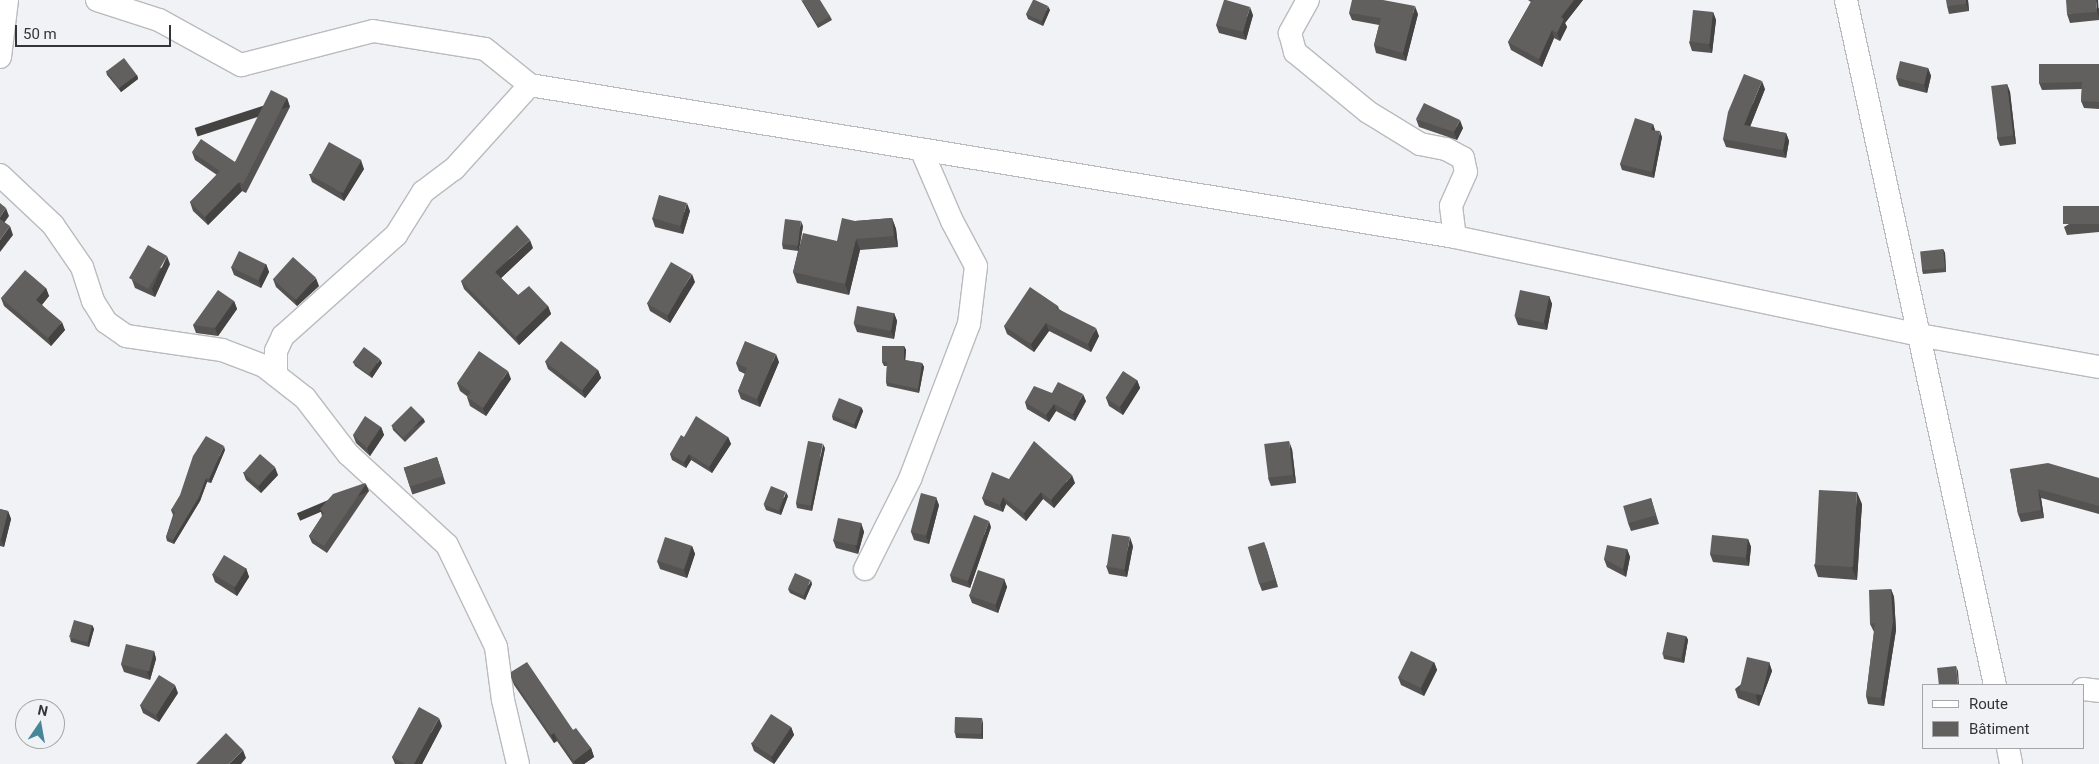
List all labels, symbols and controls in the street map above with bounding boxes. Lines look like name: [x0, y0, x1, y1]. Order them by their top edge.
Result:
scale bar: [18, 15, 174, 47]
text: 50 m: [23, 25, 57, 43]
legend: [1922, 684, 2084, 749]
text: Route: [1969, 695, 2008, 713]
north arrow: [15, 699, 65, 749]
text: N: [36, 701, 49, 719]
text: Bâtiment: [1969, 720, 2029, 738]

